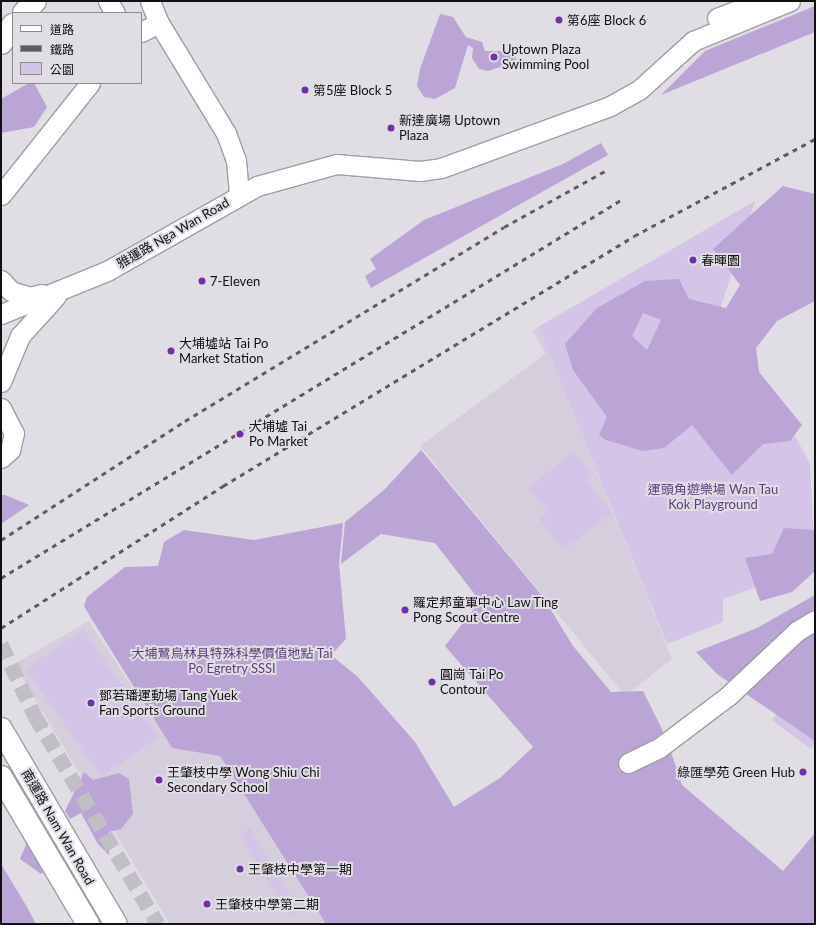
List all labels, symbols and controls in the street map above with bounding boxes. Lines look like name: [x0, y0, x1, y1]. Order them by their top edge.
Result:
legend: [12, 12, 142, 84]
place label: 第6座 Block 6: [567, 12, 646, 28]
marker: 第6座 Block 6: [554, 15, 564, 25]
text: 道路: [50, 22, 74, 37]
text: 鐵路: [50, 42, 74, 57]
place label: Uptown Plaza Swimming Pool: [502, 42, 589, 73]
marker: Uptown Plaza Swimming Pool: [489, 52, 499, 62]
text: 公園: [50, 62, 74, 77]
place label: 第5座 Block 5: [313, 82, 392, 98]
marker: 第5座 Block 5: [300, 85, 310, 95]
place label: 新達廣場 Uptown Plaza: [399, 113, 500, 144]
marker: 新達廣場 Uptown Plaza: [386, 123, 396, 133]
street label: 雅運路 Nga Wan Road: [114, 194, 232, 272]
place label: 春暉園: [701, 252, 740, 268]
marker: 春暉園: [688, 255, 698, 265]
place label: 7-Eleven: [210, 273, 260, 289]
marker: 7-Eleven: [197, 276, 207, 286]
place label: 大埔墟站 Tai Po Market Station: [179, 336, 268, 367]
marker: 大埔墟站 Tai Po Market Station: [166, 346, 176, 356]
place label: 大埔墟 Tai Po Market: [249, 419, 308, 450]
marker: 大埔墟 Tai Po Market: [234, 428, 246, 440]
park label: 運頭角遊樂場 Wan Tau Kok Playground: [647, 482, 779, 513]
place label: 羅定邦童軍中心 Law Ting Pong Scout Centre: [413, 595, 559, 626]
marker: 羅定邦童軍中心 Law Ting Pong Scout Centre: [400, 605, 410, 615]
park label: 大埔鷺鳥林具特殊科學價值地點 Tai Po Egretry SSSI: [131, 646, 333, 677]
place label: 圓崗 Tai Po Contour: [440, 667, 503, 698]
marker: 圓崗 Tai Po Contour: [427, 677, 437, 687]
place label: 鄧若璠運動場 Tang Yuek Fan Sports Ground: [99, 688, 238, 719]
marker: 鄧若璠運動場 Tang Yuek Fan Sports Ground: [86, 698, 96, 708]
place label: 綠匯學苑 Green Hub: [677, 764, 795, 780]
place label: 王肇枝中學 Wong Shiu Chi Secondary School: [167, 765, 320, 796]
street label: 南運路 Nam Wan Road: [18, 766, 98, 888]
marker: 綠匯學苑 Green Hub: [798, 767, 808, 777]
marker: 王肇枝中學 Wong Shiu Chi Secondary School: [154, 775, 164, 785]
place label: 王肇枝中學第一期: [248, 861, 352, 877]
marker: 王肇枝中學第一期: [235, 864, 245, 874]
place label: 王肇枝中學第二期: [215, 896, 319, 912]
marker: 王肇枝中學第二期: [202, 899, 212, 909]

